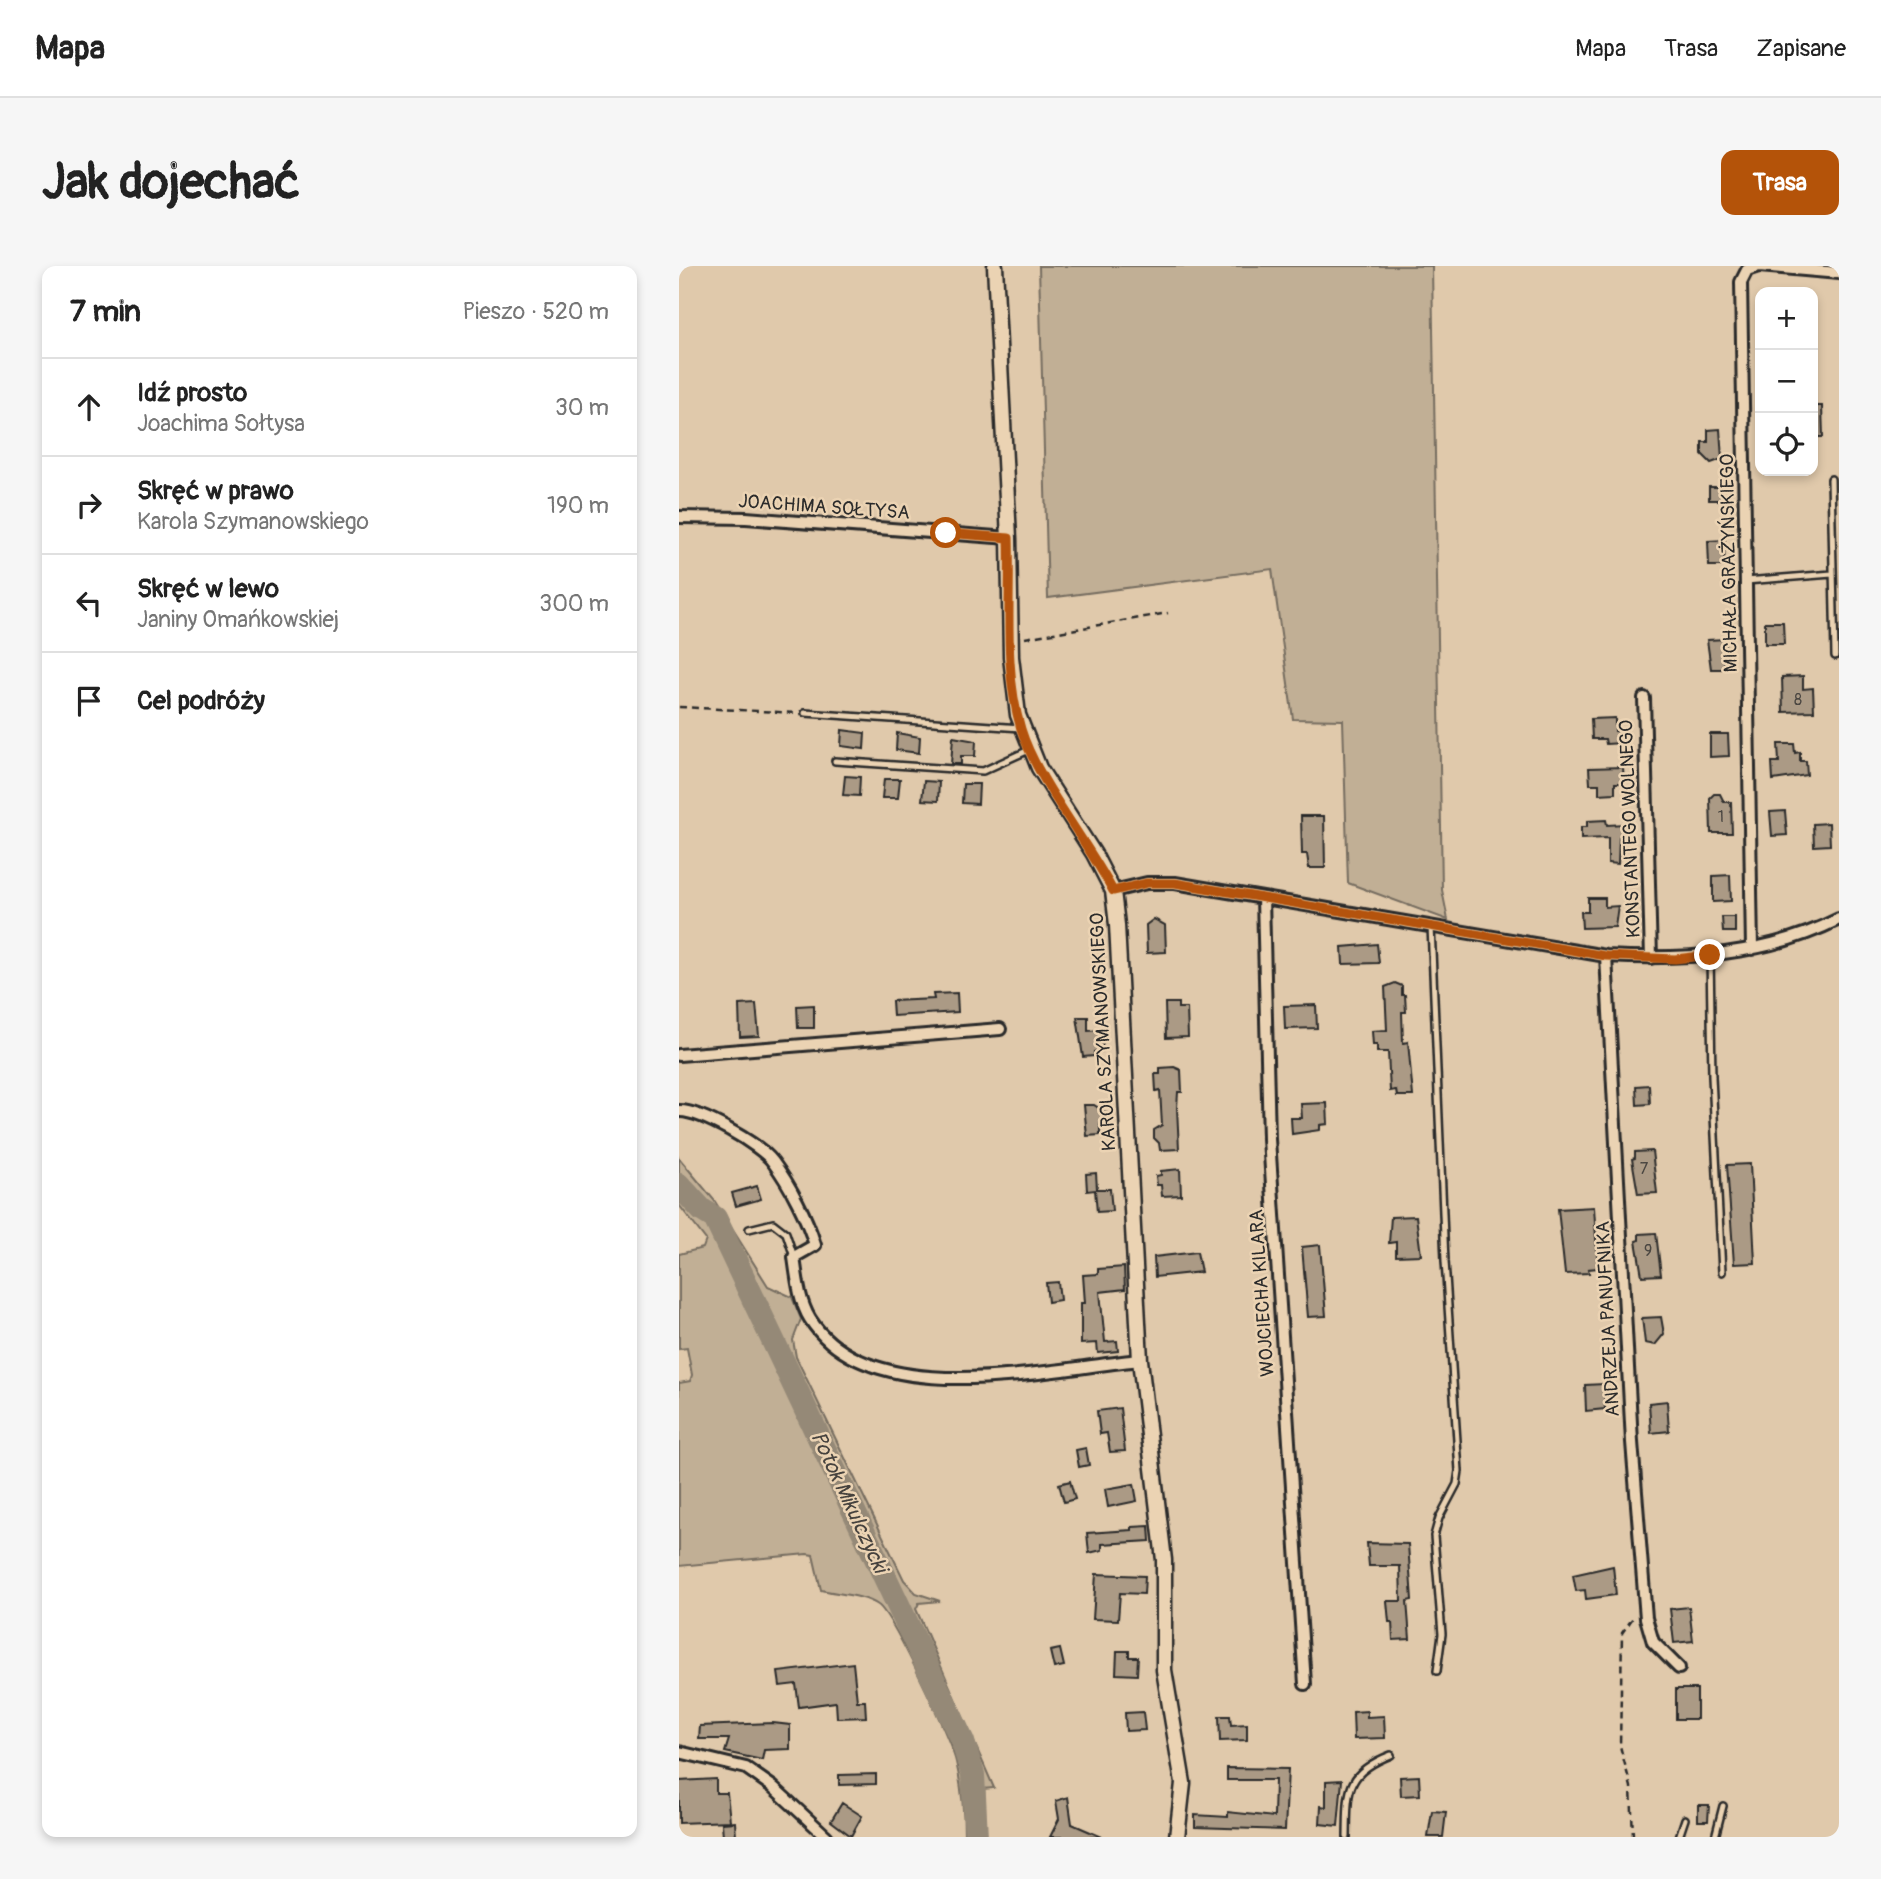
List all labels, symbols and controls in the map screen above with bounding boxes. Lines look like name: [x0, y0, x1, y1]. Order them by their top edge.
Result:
text: Mapa: [35, 28, 105, 69]
text: Mapa: [1575, 34, 1626, 63]
text: Trasa: [1664, 34, 1718, 63]
text: Zapisane: [1756, 34, 1846, 63]
button: Trasa: [1721, 150, 1839, 215]
text: Jak dojechać: [42, 152, 300, 213]
map controls: [1755, 287, 1818, 476]
button: +: [1755, 287, 1818, 350]
text: 7 min: [70, 293, 141, 330]
text: Pieszo · 520 m: [462, 297, 609, 326]
button: −: [1755, 350, 1818, 413]
text: Idź prosto: [137, 377, 247, 409]
icon: ahead: [70, 388, 108, 426]
text: 30 m: [555, 393, 609, 422]
text: Joachima Sołtysa: [137, 409, 305, 438]
button: locate: [1755, 413, 1818, 476]
street label: MICHAŁA GRAŻYŃSKIEGO: [1715, 454, 1743, 672]
text: Skręć w prawo: [137, 475, 294, 507]
icon: right: [70, 486, 108, 524]
street label: JOACHIMA SOŁTYSA: [737, 489, 911, 525]
text: 190 m: [547, 491, 609, 520]
text: Karola Szymanowskiego: [137, 507, 369, 536]
route start: [930, 517, 961, 548]
text: Skręć w lewo: [137, 573, 279, 605]
icon: left: [70, 584, 108, 622]
text: 300 m: [539, 589, 609, 618]
text: Janiny Omańkowskiej: [137, 605, 339, 634]
icon: arrive: [70, 682, 108, 720]
text: Cel podróży: [137, 685, 265, 717]
house number: 8: [1794, 690, 1802, 710]
street label: KONSTANTEGO WOLNEGO: [1614, 720, 1646, 938]
house number: 1: [1718, 807, 1724, 827]
street label: KAROLA SZYMANOWSKIEGO: [1085, 912, 1121, 1152]
route end: [1694, 939, 1725, 970]
house number: 7: [1640, 1159, 1649, 1179]
street label: WOJCIECHA KILARA: [1244, 1208, 1280, 1378]
street label: ANDRZEJA PANUFNIKA: [1591, 1220, 1625, 1418]
house number: 9: [1644, 1241, 1652, 1261]
water label: Potok Mikulczycki: [804, 1427, 895, 1580]

